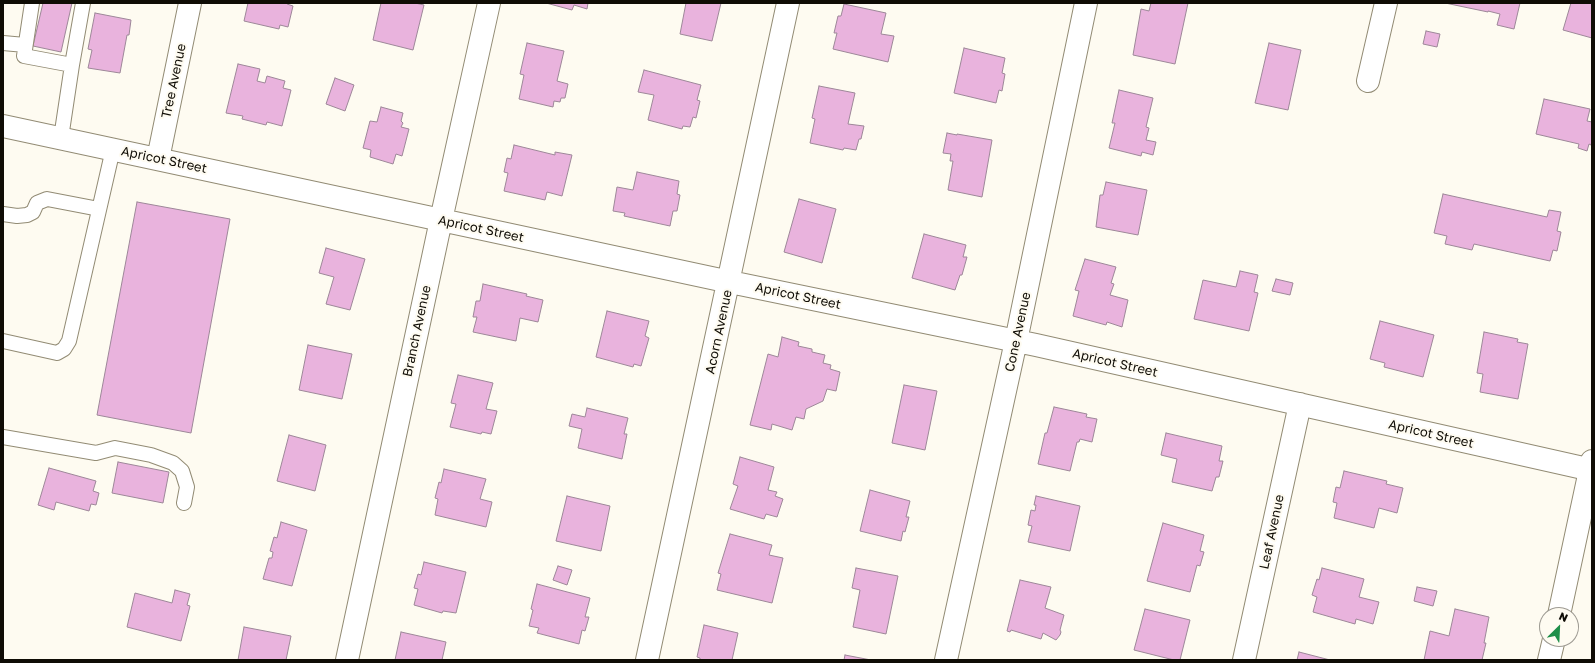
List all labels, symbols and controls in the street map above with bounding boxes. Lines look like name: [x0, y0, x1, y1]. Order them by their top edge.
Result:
street label: Tree Avenue: [158, 42, 190, 120]
street label: Apricot Street: [120, 143, 208, 177]
street label: Apricot Street: [437, 212, 525, 246]
street label: Apricot Street: [754, 279, 842, 313]
street label: Branch Avenue: [400, 284, 434, 378]
street label: Acorn Avenue: [702, 288, 736, 376]
street label: Cone Avenue: [1002, 291, 1034, 373]
street label: Apricot Street: [1071, 346, 1159, 380]
street label: Apricot Street: [1387, 417, 1475, 451]
street label: Leaf Avenue: [1256, 493, 1288, 571]
north arrow: [1539, 607, 1579, 647]
text: N: [1557, 609, 1570, 624]

